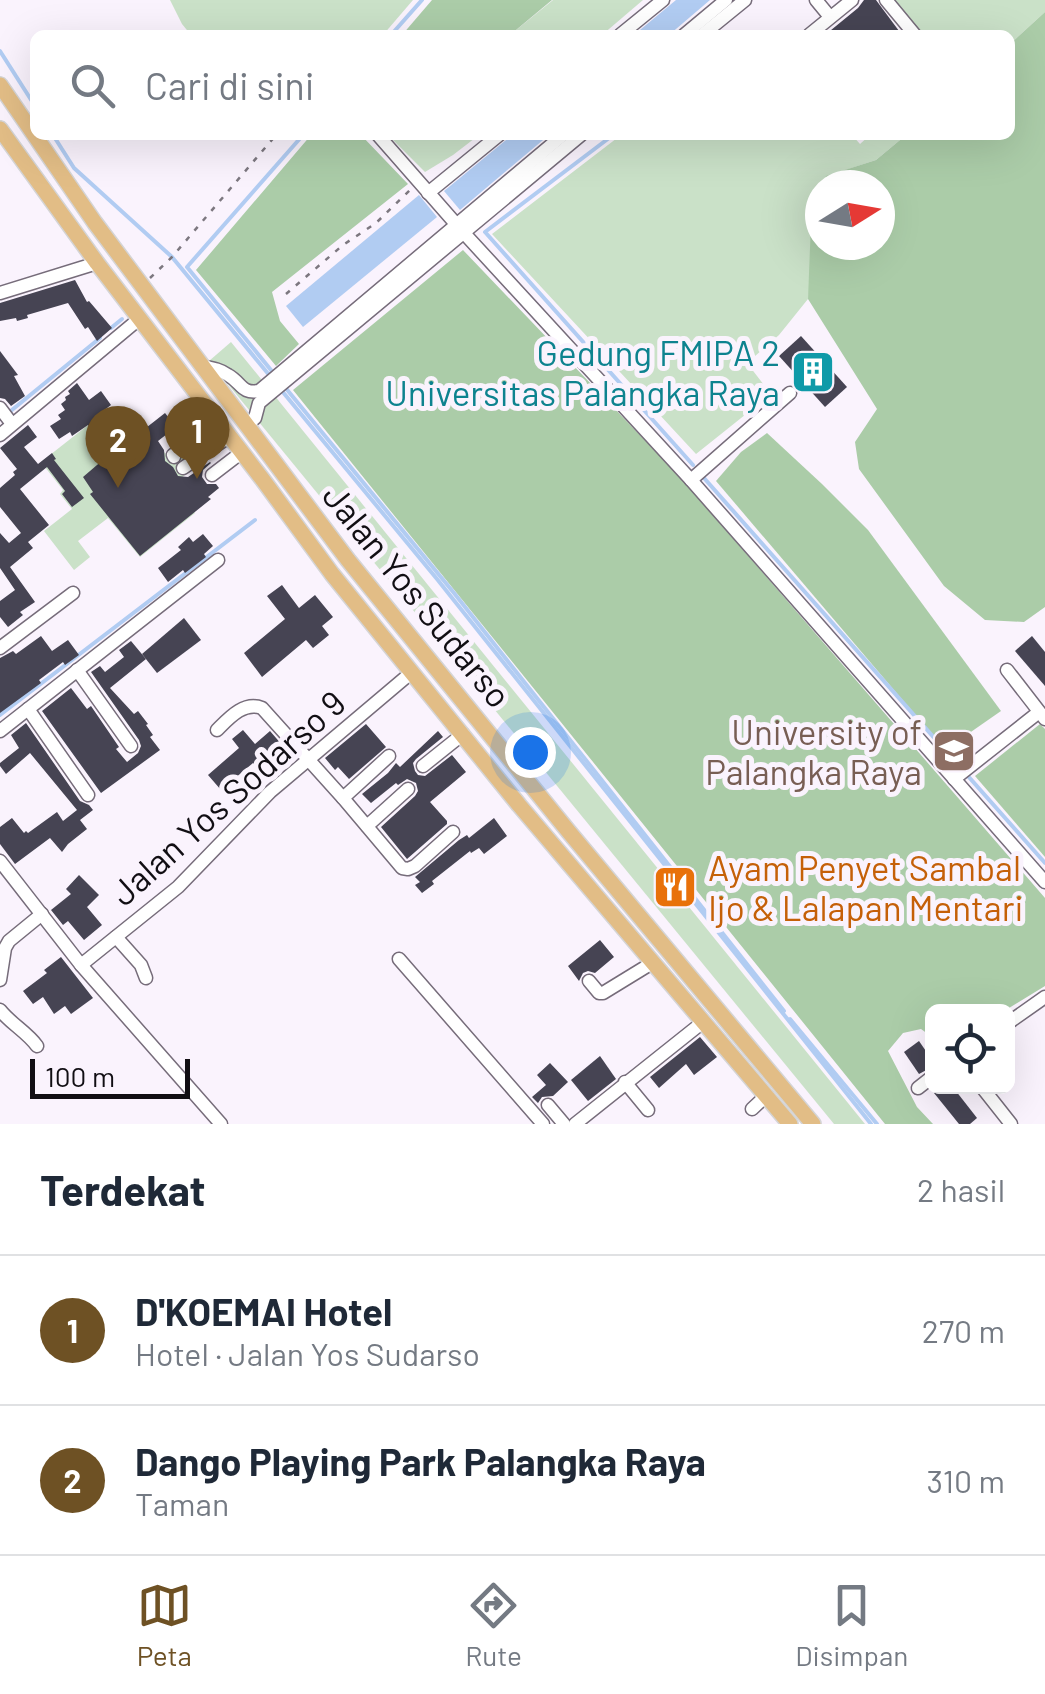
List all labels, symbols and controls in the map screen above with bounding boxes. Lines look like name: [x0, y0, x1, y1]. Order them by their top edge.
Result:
search box: [30, 30, 1015, 140]
icon: search: [65, 58, 120, 113]
text: Cari di sini: [145, 62, 315, 108]
north arrow: [805, 170, 895, 260]
place label: Gedung FMIPA 2 Universitas Palangka Raya: [385, 331, 780, 413]
building icon: Gedung FMIPA 2 Universitas Palangka Raya: [790, 349, 836, 395]
pin: 1: [164, 396, 230, 479]
pin: 2: [86, 406, 150, 488]
street label: Jalan Yos Sudarso: [315, 475, 521, 715]
street label: Jalan Yos Sodarso 9: [101, 681, 353, 913]
place label: University of Palangka Raya: [705, 710, 922, 792]
your location: [505, 727, 556, 778]
school or university icon: University of Palangka Raya: [931, 728, 977, 774]
place label: Ayam Penyet Sambal Ijo & Lalapan Mentari: [708, 846, 1023, 928]
restaurant icon: Ayam Penyet Sambal Ijo & Lalapan Mentari: [652, 864, 698, 910]
map controls: [925, 1004, 1015, 1094]
button: locate: [925, 1004, 1015, 1094]
scale bar: [30, 1054, 190, 1098]
text: 100 m: [45, 1059, 115, 1093]
text: Terdekat: [40, 1164, 205, 1214]
text: 2 hasil: [917, 1170, 1005, 1208]
text: D'KOEMAI Hotel: [135, 1288, 392, 1334]
text: 1: [67, 1311, 78, 1349]
text: 270 m: [922, 1311, 1005, 1349]
text: Hotel · Jalan Yos Sudarso: [135, 1334, 480, 1372]
text: Dango Playing Park Palangka Raya: [135, 1438, 706, 1484]
text: 2: [64, 1461, 81, 1499]
text: 310 m: [927, 1461, 1005, 1499]
text: Taman: [135, 1484, 229, 1522]
tab: Peta: [137, 1578, 192, 1672]
tab: Rute: [465, 1578, 522, 1672]
tab: Disimpan: [795, 1578, 908, 1672]

